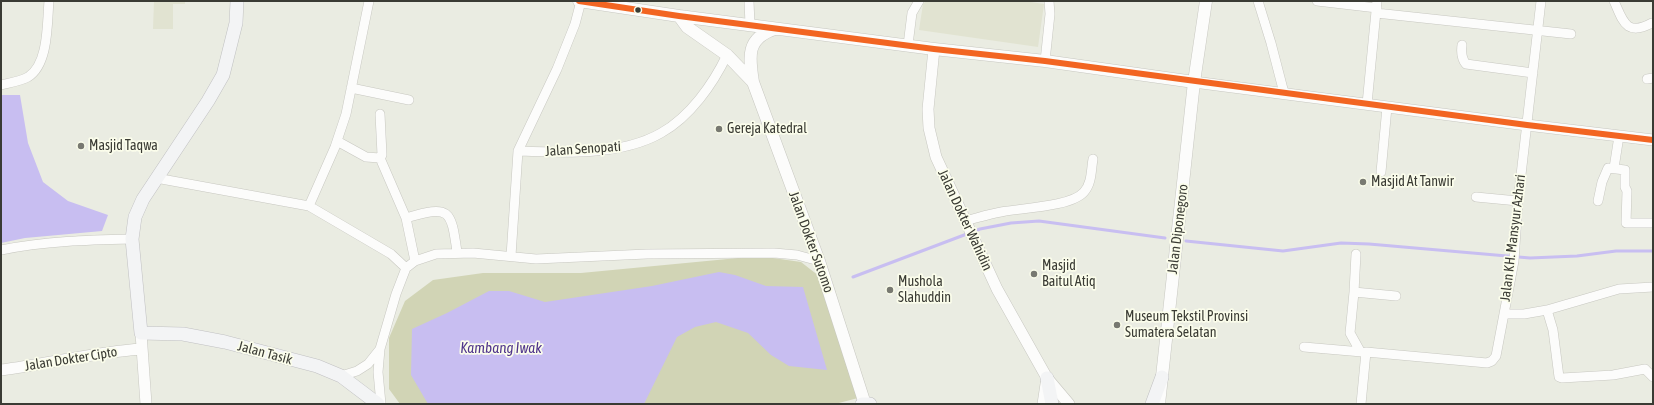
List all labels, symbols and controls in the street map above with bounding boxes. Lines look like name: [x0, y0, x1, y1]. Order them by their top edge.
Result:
unlabelled marker: [633, 5, 643, 15]
place label: Gereja Katedral: [727, 121, 807, 137]
marker: Gereja Katedral: [714, 124, 724, 134]
place label: Masjid Taqwa: [89, 138, 158, 154]
street label: Jalan Senopati: [545, 138, 621, 160]
marker: Masjid Taqwa: [76, 141, 86, 151]
street label: Jalan Dokter Wahidin: [934, 167, 996, 273]
street label: Jalan KH. Mansyur Azhari: [1497, 173, 1529, 303]
place label: Masjid At Tanwir: [1371, 174, 1454, 190]
marker: Masjid At Tanwir: [1358, 177, 1368, 187]
street label: Jalan Diponegoro: [1164, 183, 1192, 275]
street label: Jalan Dokter Sutomo: [785, 189, 837, 295]
place label: Masjid Baitul Atiq: [1042, 258, 1096, 290]
marker: Masjid Baitul Atiq: [1029, 269, 1039, 279]
place label: Mushola Slahuddin: [898, 274, 951, 306]
marker: Mushola Slahuddin: [885, 285, 895, 295]
place label: Museum Tekstil Provinsi Sumatera Selatan: [1125, 309, 1248, 342]
marker: Museum Tekstil Provinsi Sumatera Selatan: [1112, 320, 1122, 330]
street label: Jalan Tasik: [236, 338, 294, 368]
water label: Kambang Iwak: [460, 339, 542, 357]
street label: Jalan Dokter Cipto: [24, 343, 118, 375]

